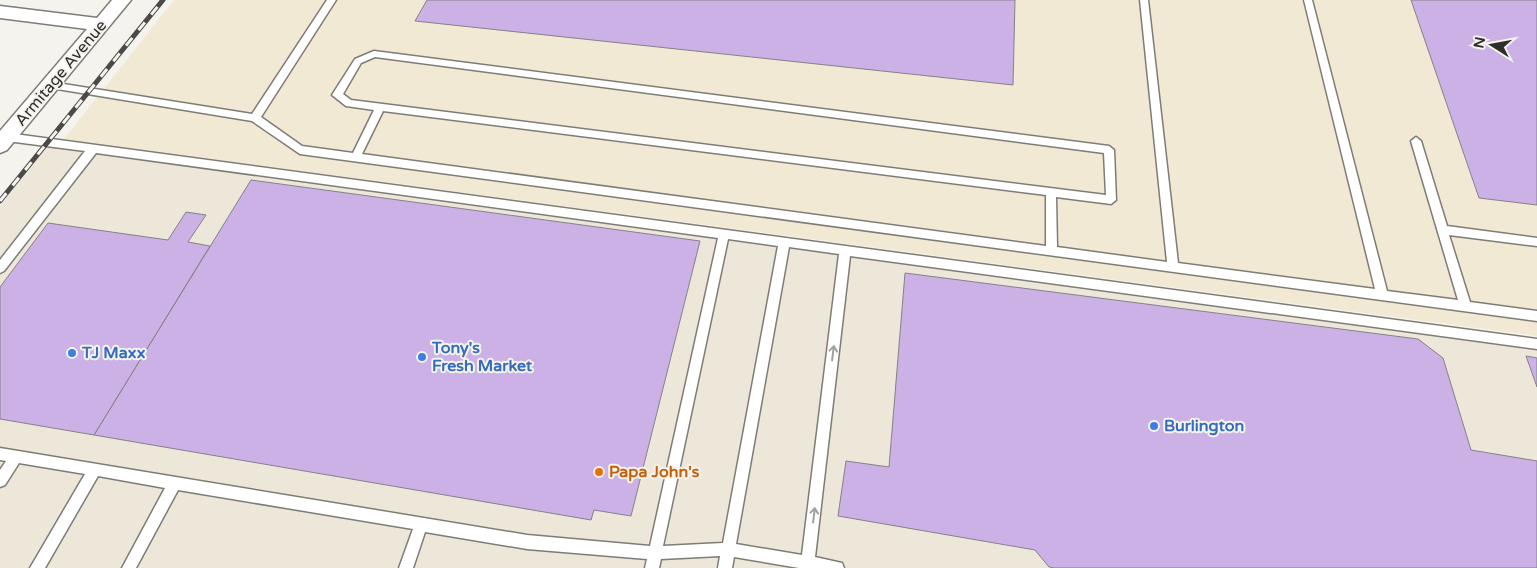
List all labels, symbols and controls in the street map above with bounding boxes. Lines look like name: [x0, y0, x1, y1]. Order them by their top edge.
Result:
street label: Armitage Avenue: [11, 16, 111, 130]
north arrow: [1467, 20, 1517, 70]
text: N: [1470, 35, 1489, 50]
place label: Tony's Fresh Market: [431, 338, 533, 376]
place label: TJ Maxx: [81, 343, 146, 363]
one-way arrow: [828, 346, 838, 362]
marker: TJ Maxx: [66, 347, 78, 359]
marker: Tony's Fresh Market: [416, 351, 428, 363]
place label: Burlington: [1164, 416, 1244, 436]
marker: Burlington: [1148, 420, 1160, 432]
place label: Papa John's: [609, 462, 700, 482]
marker: Papa John's: [593, 466, 605, 478]
one-way arrow: [809, 507, 819, 523]

